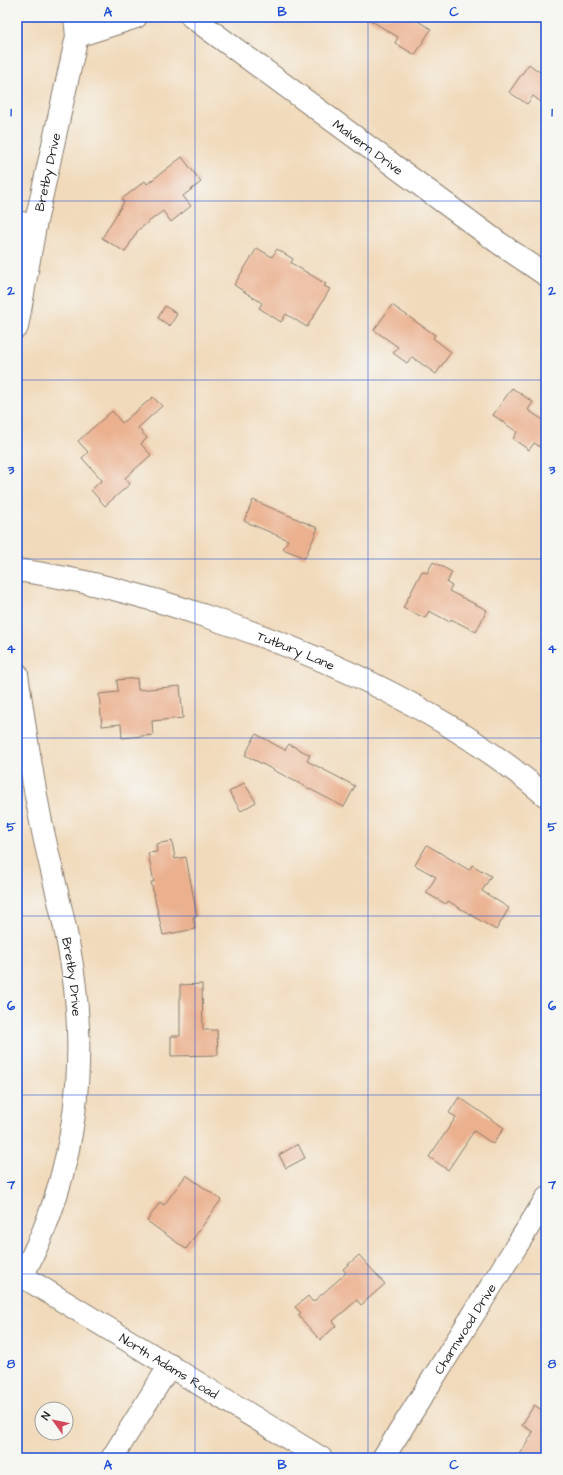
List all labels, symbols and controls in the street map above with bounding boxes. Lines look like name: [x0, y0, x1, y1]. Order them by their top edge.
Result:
text: A: [104, 3, 113, 21]
text: B: [277, 3, 287, 21]
text: C: [449, 3, 459, 21]
text: 1: [10, 103, 12, 121]
text: 1: [551, 103, 553, 121]
street label: Malvern Drive: [329, 116, 407, 180]
street label: Bretby Drive: [31, 131, 65, 213]
text: 2: [6, 282, 15, 300]
text: 2: [547, 282, 556, 300]
text: 3: [7, 461, 15, 479]
text: 3: [548, 461, 556, 479]
street label: Tutbury Lane: [254, 627, 337, 675]
text: 4: [7, 640, 16, 658]
text: 4: [548, 640, 557, 658]
text: 5: [6, 818, 16, 836]
text: 5: [547, 818, 557, 836]
street label: Bretby Drive: [57, 936, 85, 1017]
text: 6: [7, 997, 16, 1015]
text: 6: [548, 997, 557, 1015]
text: 7: [6, 1176, 16, 1194]
text: 7: [547, 1176, 557, 1194]
street label: Charnwood Drive: [430, 1280, 501, 1378]
street label: North Adams Road: [116, 1329, 222, 1404]
text: 8: [7, 1355, 16, 1373]
text: 8: [548, 1355, 557, 1373]
north arrow: [34, 1401, 74, 1441]
text: N: [38, 1409, 54, 1423]
text: A: [104, 1456, 113, 1474]
text: B: [277, 1456, 287, 1474]
text: C: [449, 1456, 459, 1474]

